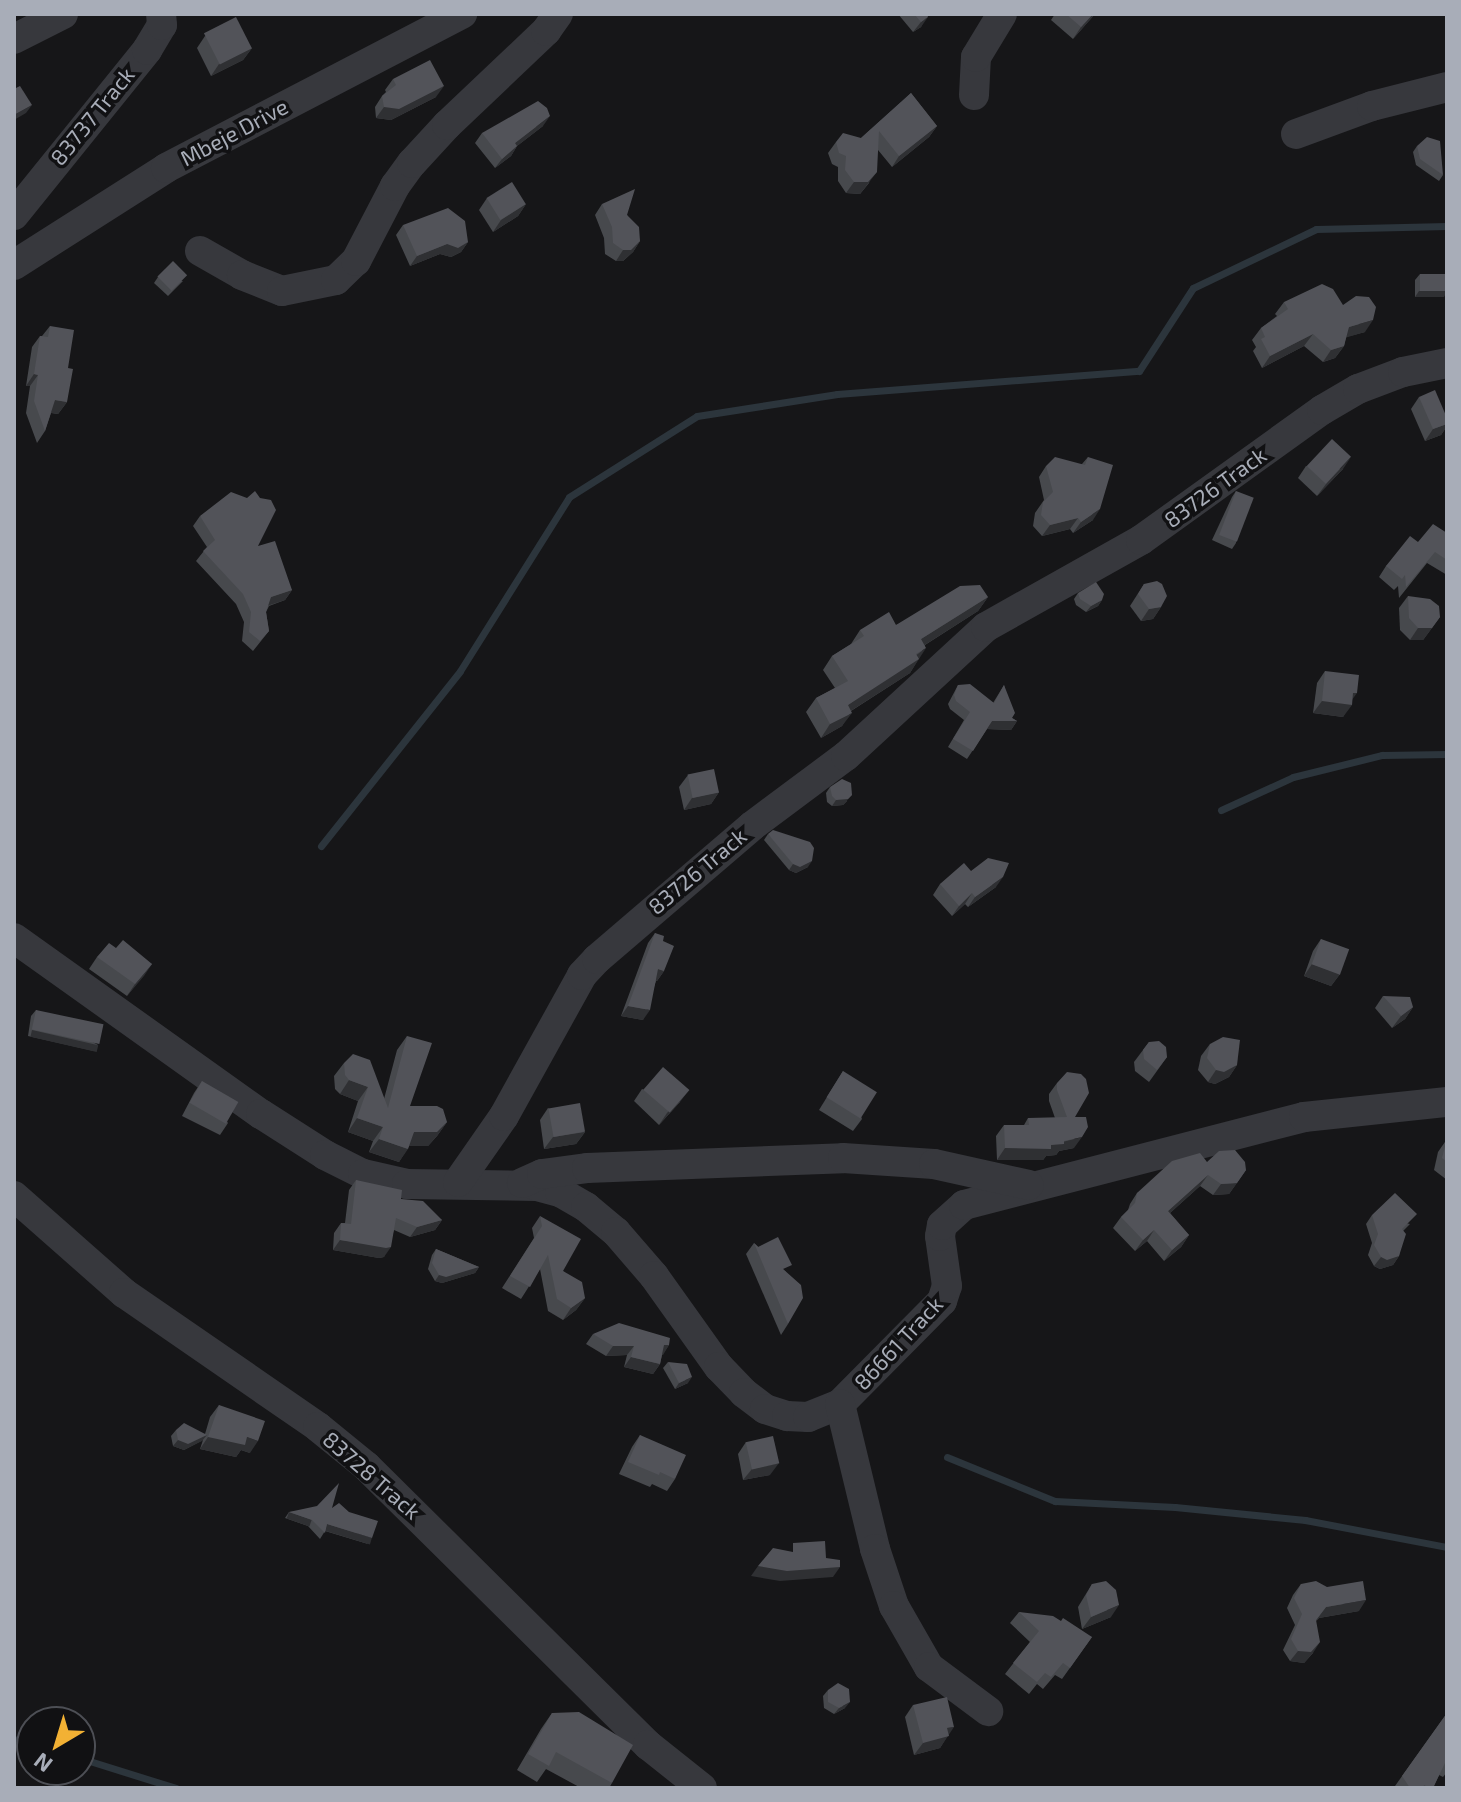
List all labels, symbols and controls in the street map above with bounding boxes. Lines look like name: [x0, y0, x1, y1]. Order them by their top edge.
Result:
street label: 83737 Track: [44, 62, 140, 170]
street label: Mbeje Drive: [176, 93, 292, 171]
street label: 83726 Track: [1159, 441, 1271, 533]
street label: 83726 Track: [642, 822, 752, 920]
street label: 86661 Track: [848, 1291, 948, 1395]
street label: 83728 Track: [318, 1425, 426, 1525]
north arrow: [16, 1706, 96, 1786]
text: N: [28, 1748, 57, 1778]

